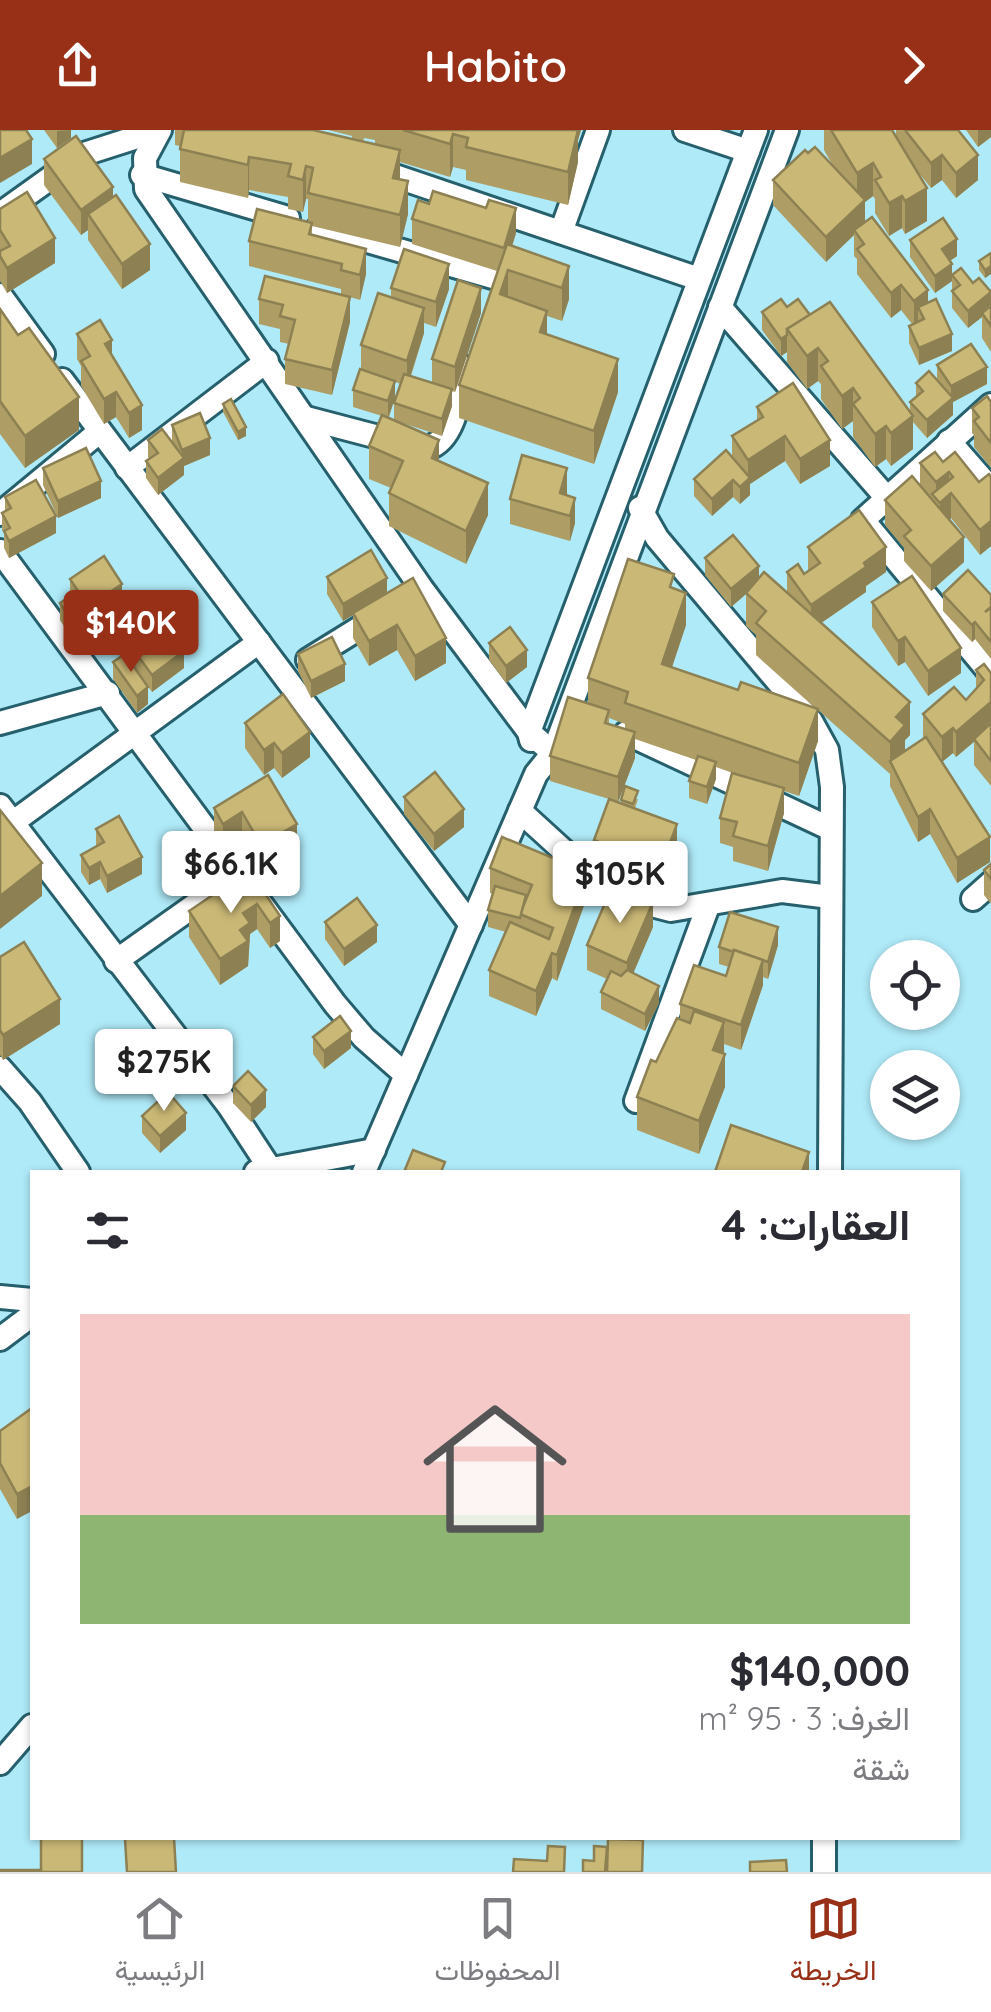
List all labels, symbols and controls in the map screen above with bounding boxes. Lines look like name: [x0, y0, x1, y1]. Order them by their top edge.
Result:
text: Habito: [424, 37, 567, 93]
icon: share: [50, 38, 105, 93]
icon: forward: [886, 38, 941, 93]
pin: $140K: [61, 590, 201, 675]
text: $140K: [86, 602, 176, 642]
pin: $66.1K: [150, 831, 312, 916]
pin: $105K: [550, 841, 690, 926]
text: $66.1K: [184, 843, 278, 883]
text: $105K: [575, 853, 665, 893]
map controls: [870, 940, 960, 1140]
button: locate: [870, 940, 960, 1030]
pin: $275K: [94, 1029, 234, 1114]
text: $275K: [117, 1041, 211, 1081]
button: layers: [870, 1050, 960, 1140]
text: العقارات: 4: [721, 1198, 910, 1251]
icon: filters: [80, 1203, 135, 1258]
icon: home: [405, 1379, 585, 1559]
text: $140,000: [729, 1644, 910, 1697]
text: الغرف: 3 · 95 m²: [699, 1698, 910, 1738]
text: شقة: [852, 1748, 910, 1788]
tab: الرئيسية: [115, 1891, 205, 1995]
tab: المحفوظات: [434, 1891, 561, 1995]
tab: الخريطة: [790, 1891, 876, 1995]

